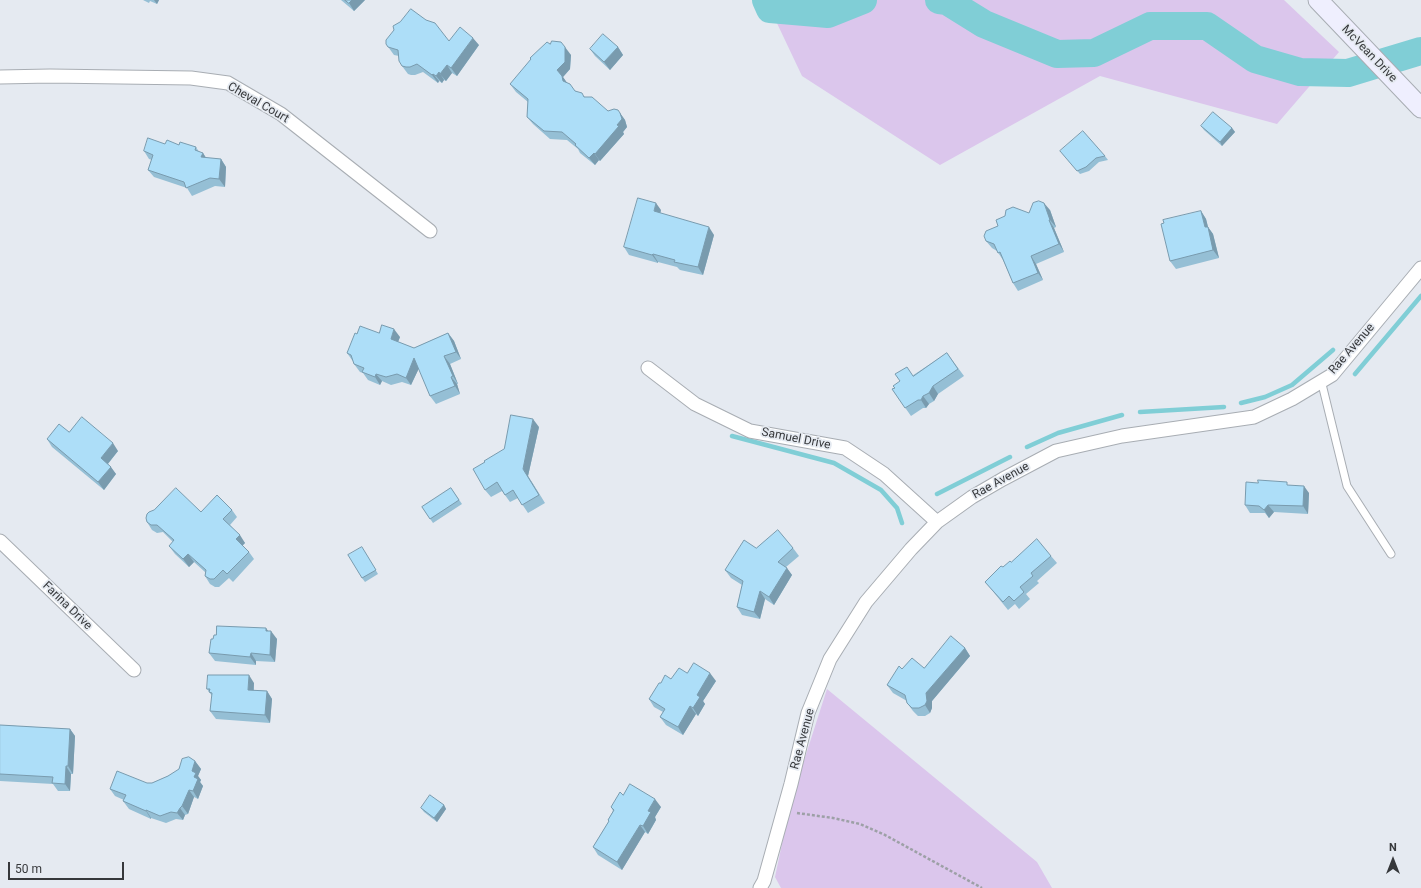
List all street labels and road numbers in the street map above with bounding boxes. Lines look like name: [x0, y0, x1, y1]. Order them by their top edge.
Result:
street label: McVean Drive: [1338, 23, 1400, 85]
street label: Cheval Court: [225, 80, 291, 126]
street label: Rae Avenue: [1326, 321, 1378, 377]
street label: Samuel Drive: [760, 425, 832, 453]
street label: Rae Avenue: [970, 460, 1032, 502]
street label: Farina Drive: [39, 579, 95, 633]
street label: Rae Avenue: [788, 707, 818, 771]

